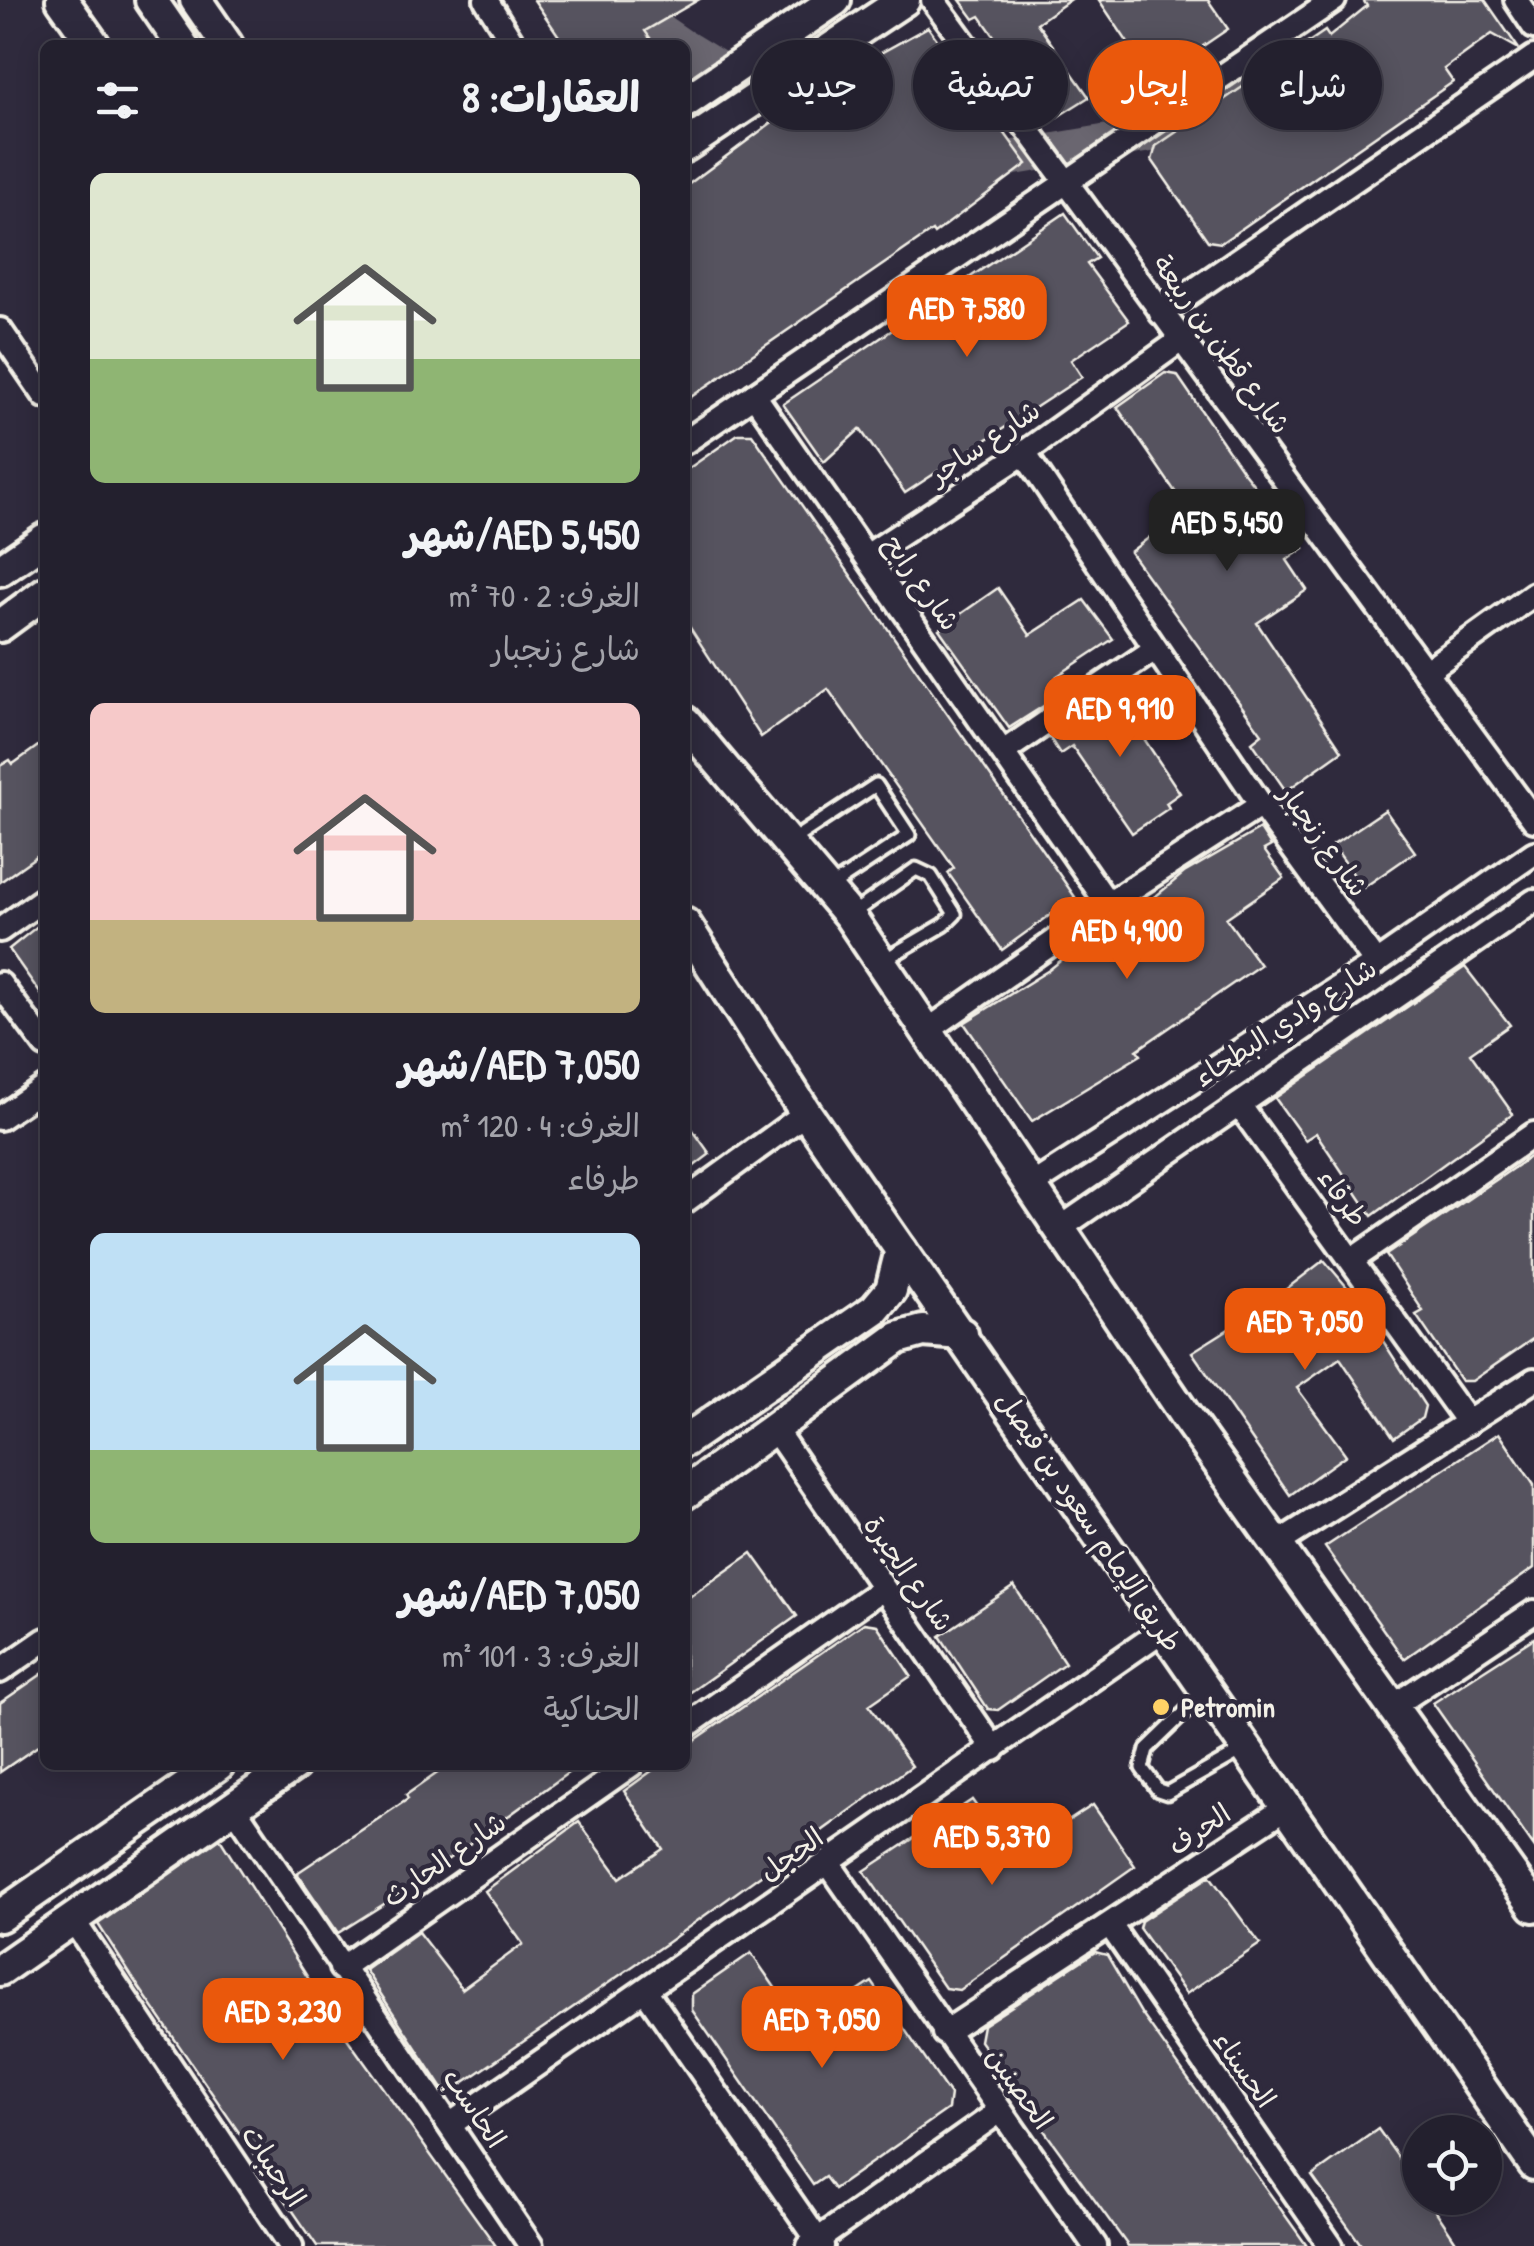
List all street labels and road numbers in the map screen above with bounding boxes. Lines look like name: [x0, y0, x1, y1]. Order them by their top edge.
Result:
street label: شارع قطن بن ربيعة: [1143, 247, 1300, 442]
street label: شارع ساجر: [919, 391, 1048, 495]
street label: شارع رابح: [874, 526, 969, 639]
street label: شارع زنجبار: [1269, 775, 1378, 905]
street label: شارع وادي البطحاء: [1186, 949, 1385, 1097]
street label: طرفاء: [1309, 1160, 1377, 1234]
street label: طريق الإمام سعود بن فيصل: [986, 1383, 1192, 1661]
street label: شارع الجيرة: [854, 1507, 963, 1639]
street label: الحرف: [1160, 1794, 1238, 1864]
street label: شارع الحارث: [375, 1802, 514, 1916]
street label: الحجل: [751, 1818, 831, 1890]
street label: الحسناء: [1205, 2023, 1285, 2115]
street label: الحصنين: [978, 2039, 1062, 2137]
street label: الحاسب: [434, 2061, 516, 2155]
street label: الرحيبات: [233, 2117, 315, 2215]

